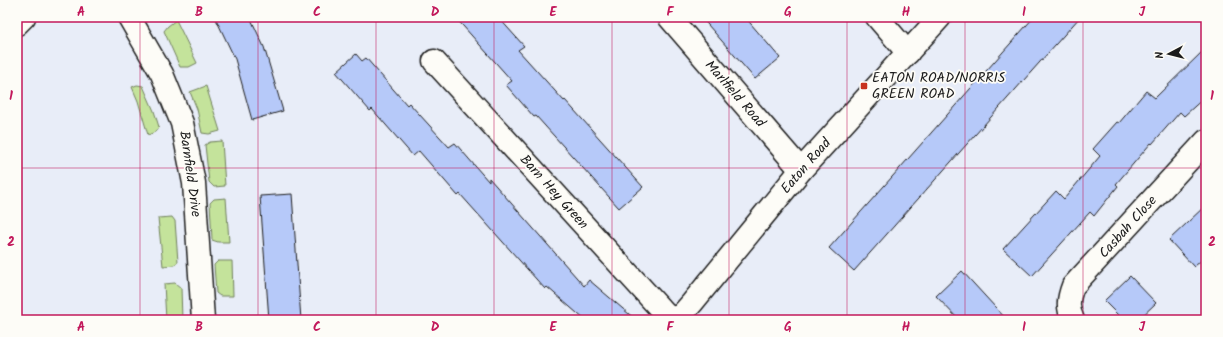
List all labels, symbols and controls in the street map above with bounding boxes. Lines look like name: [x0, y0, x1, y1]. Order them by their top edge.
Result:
text: A: [77, 2, 85, 23]
text: B: [195, 2, 203, 23]
text: C: [313, 2, 321, 23]
text: D: [431, 2, 440, 23]
text: E: [549, 2, 557, 23]
text: F: [666, 2, 674, 23]
text: G: [784, 2, 792, 23]
text: H: [902, 2, 911, 23]
text: I: [1022, 2, 1026, 23]
text: J: [1139, 2, 1146, 23]
north arrow: [1149, 34, 1189, 74]
text: N: [1151, 51, 1169, 60]
street label: Marlfield Road: [699, 55, 771, 133]
place label: EATON ROAD/NORRIS GREEN ROAD: [872, 67, 1006, 105]
marker: EATON ROAD/NORRIS GREEN ROAD: [859, 81, 869, 91]
text: 1: [9, 86, 13, 107]
text: 1: [1210, 86, 1214, 107]
street label: Barnfield Drive: [173, 130, 207, 219]
street label: Eaton Road: [775, 132, 837, 199]
street label: Barn Hey Green: [514, 150, 594, 234]
street label: Casbah Close: [1094, 190, 1163, 263]
text: 2: [7, 232, 15, 253]
text: 2: [1208, 232, 1216, 253]
text: A: [77, 317, 85, 337]
text: B: [195, 317, 203, 337]
text: C: [313, 317, 321, 337]
text: D: [431, 317, 440, 337]
text: E: [549, 317, 557, 337]
text: F: [666, 317, 674, 337]
text: G: [784, 317, 792, 337]
text: H: [902, 317, 911, 337]
text: I: [1022, 317, 1026, 337]
text: J: [1139, 317, 1146, 337]

